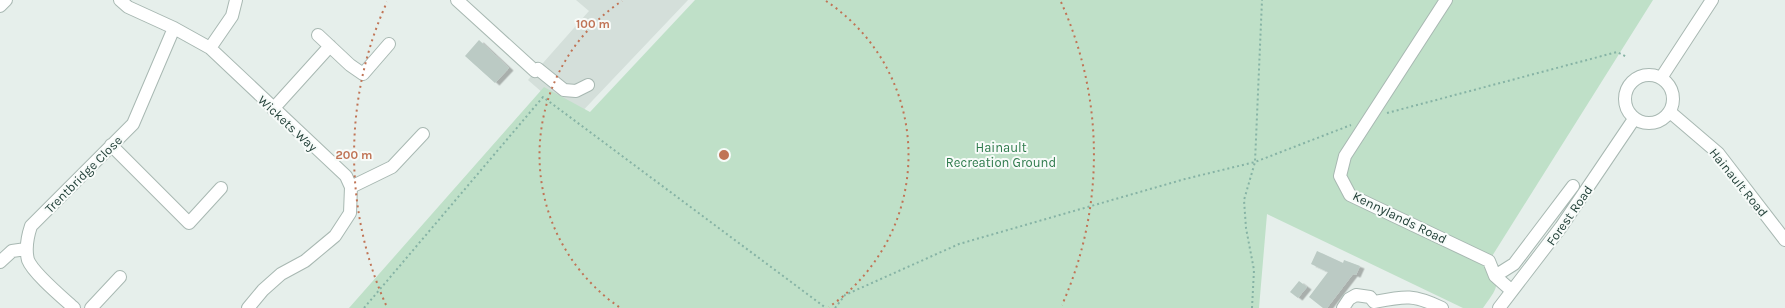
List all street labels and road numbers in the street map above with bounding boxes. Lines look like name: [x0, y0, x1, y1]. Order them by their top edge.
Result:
street label: Wickets Way: [255, 92, 320, 155]
street label: Trentbridge Close: [42, 132, 125, 216]
street label: Hainault Road: [1706, 145, 1771, 220]
street label: Forest Road: [1543, 182, 1596, 248]
street label: Kennylands Road: [1350, 188, 1449, 247]

